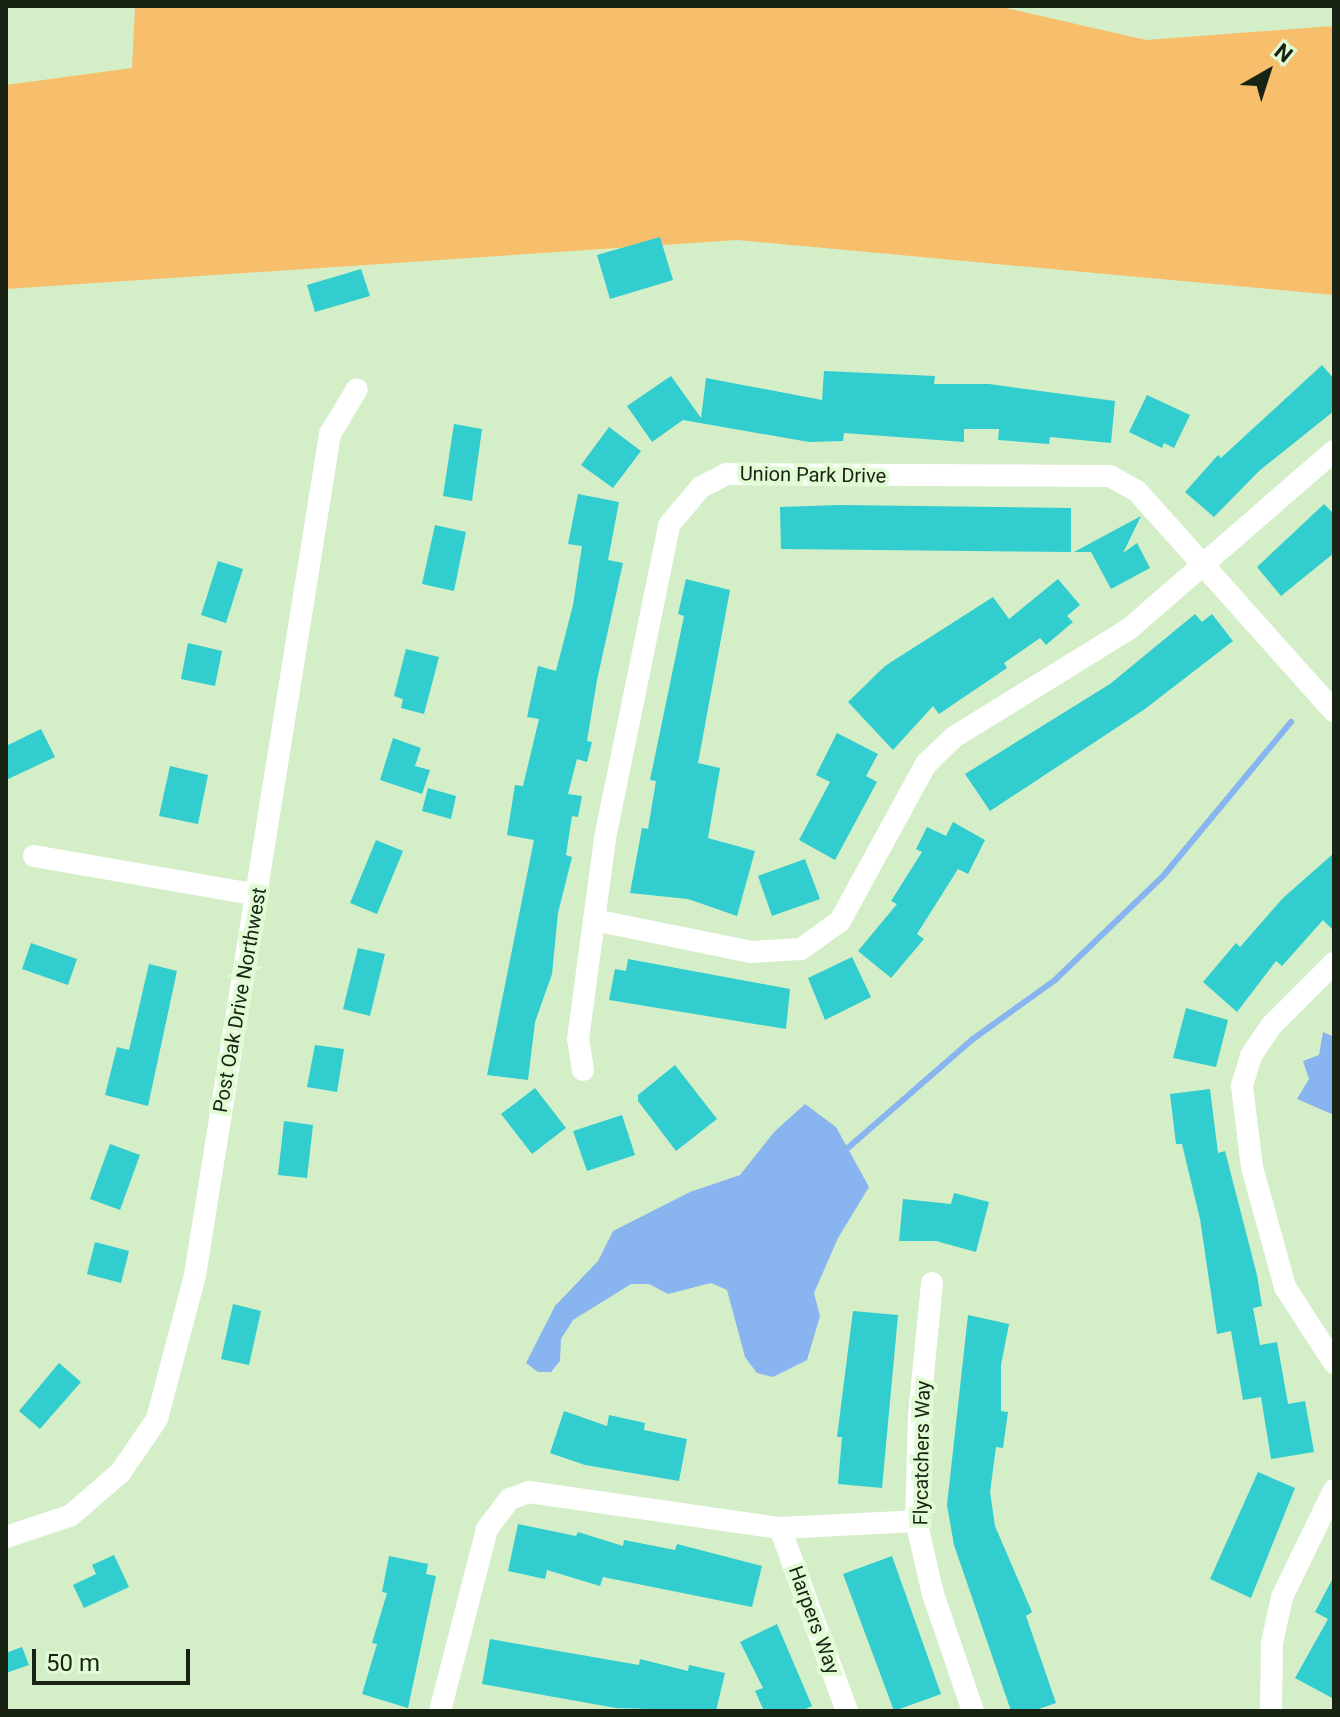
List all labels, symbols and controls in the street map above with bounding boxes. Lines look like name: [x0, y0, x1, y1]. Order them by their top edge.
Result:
north arrow: [1228, 32, 1308, 112]
text: N: [1270, 38, 1297, 68]
street label: Union Park Drive: [740, 462, 886, 488]
street label: Post Oak Drive Northwest: [208, 885, 272, 1115]
street label: Flycatchers Way: [909, 1380, 935, 1526]
street label: Harpers Way: [783, 1563, 845, 1677]
scale bar: [36, 1633, 194, 1683]
text: 50 m: [46, 1649, 100, 1677]

